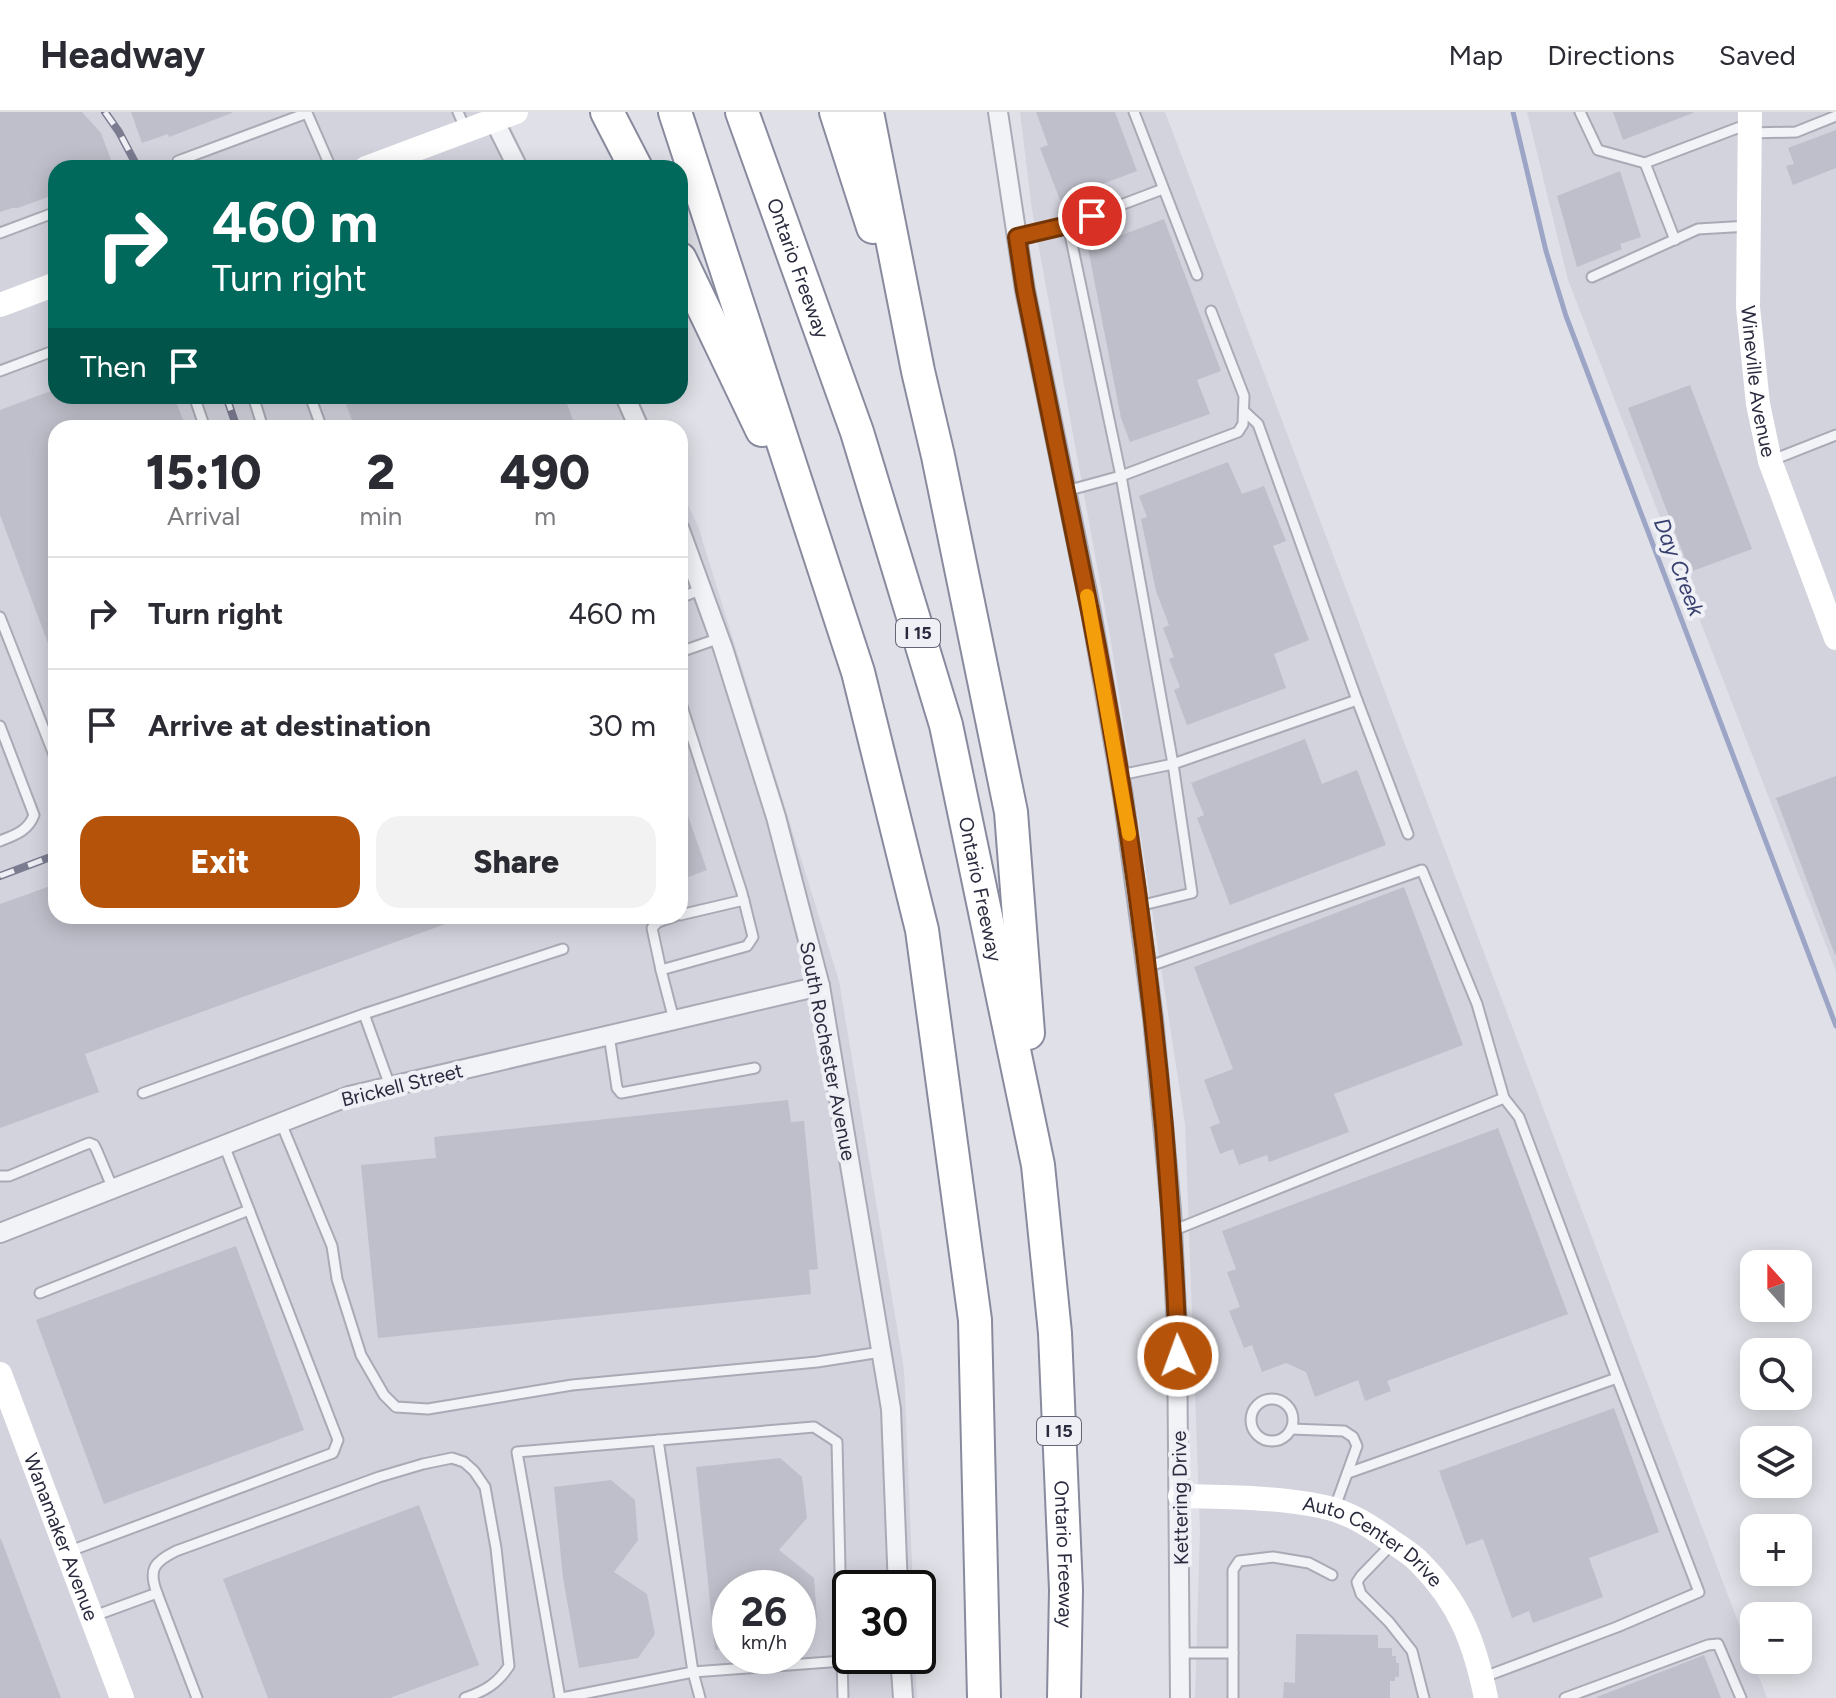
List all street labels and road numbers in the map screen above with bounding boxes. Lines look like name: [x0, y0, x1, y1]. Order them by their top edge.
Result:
street label: Ontario Freeway: [762, 195, 835, 342]
street label: Wineville Avenue: [1736, 304, 1781, 459]
road number: I 15: [896, 619, 940, 647]
street label: Ontario Freeway: [953, 815, 1007, 964]
street label: South Rochester Avenue: [795, 939, 861, 1163]
street label: Brickell Street: [339, 1058, 465, 1112]
road number: I 15: [1037, 1417, 1081, 1445]
street label: Kettering Drive: [1167, 1431, 1193, 1565]
street label: Wanamaker Avenue: [19, 1450, 104, 1624]
street label: Ontario Freeway: [1049, 1480, 1078, 1629]
street label: Auto Center Drive: [1301, 1491, 1448, 1592]

